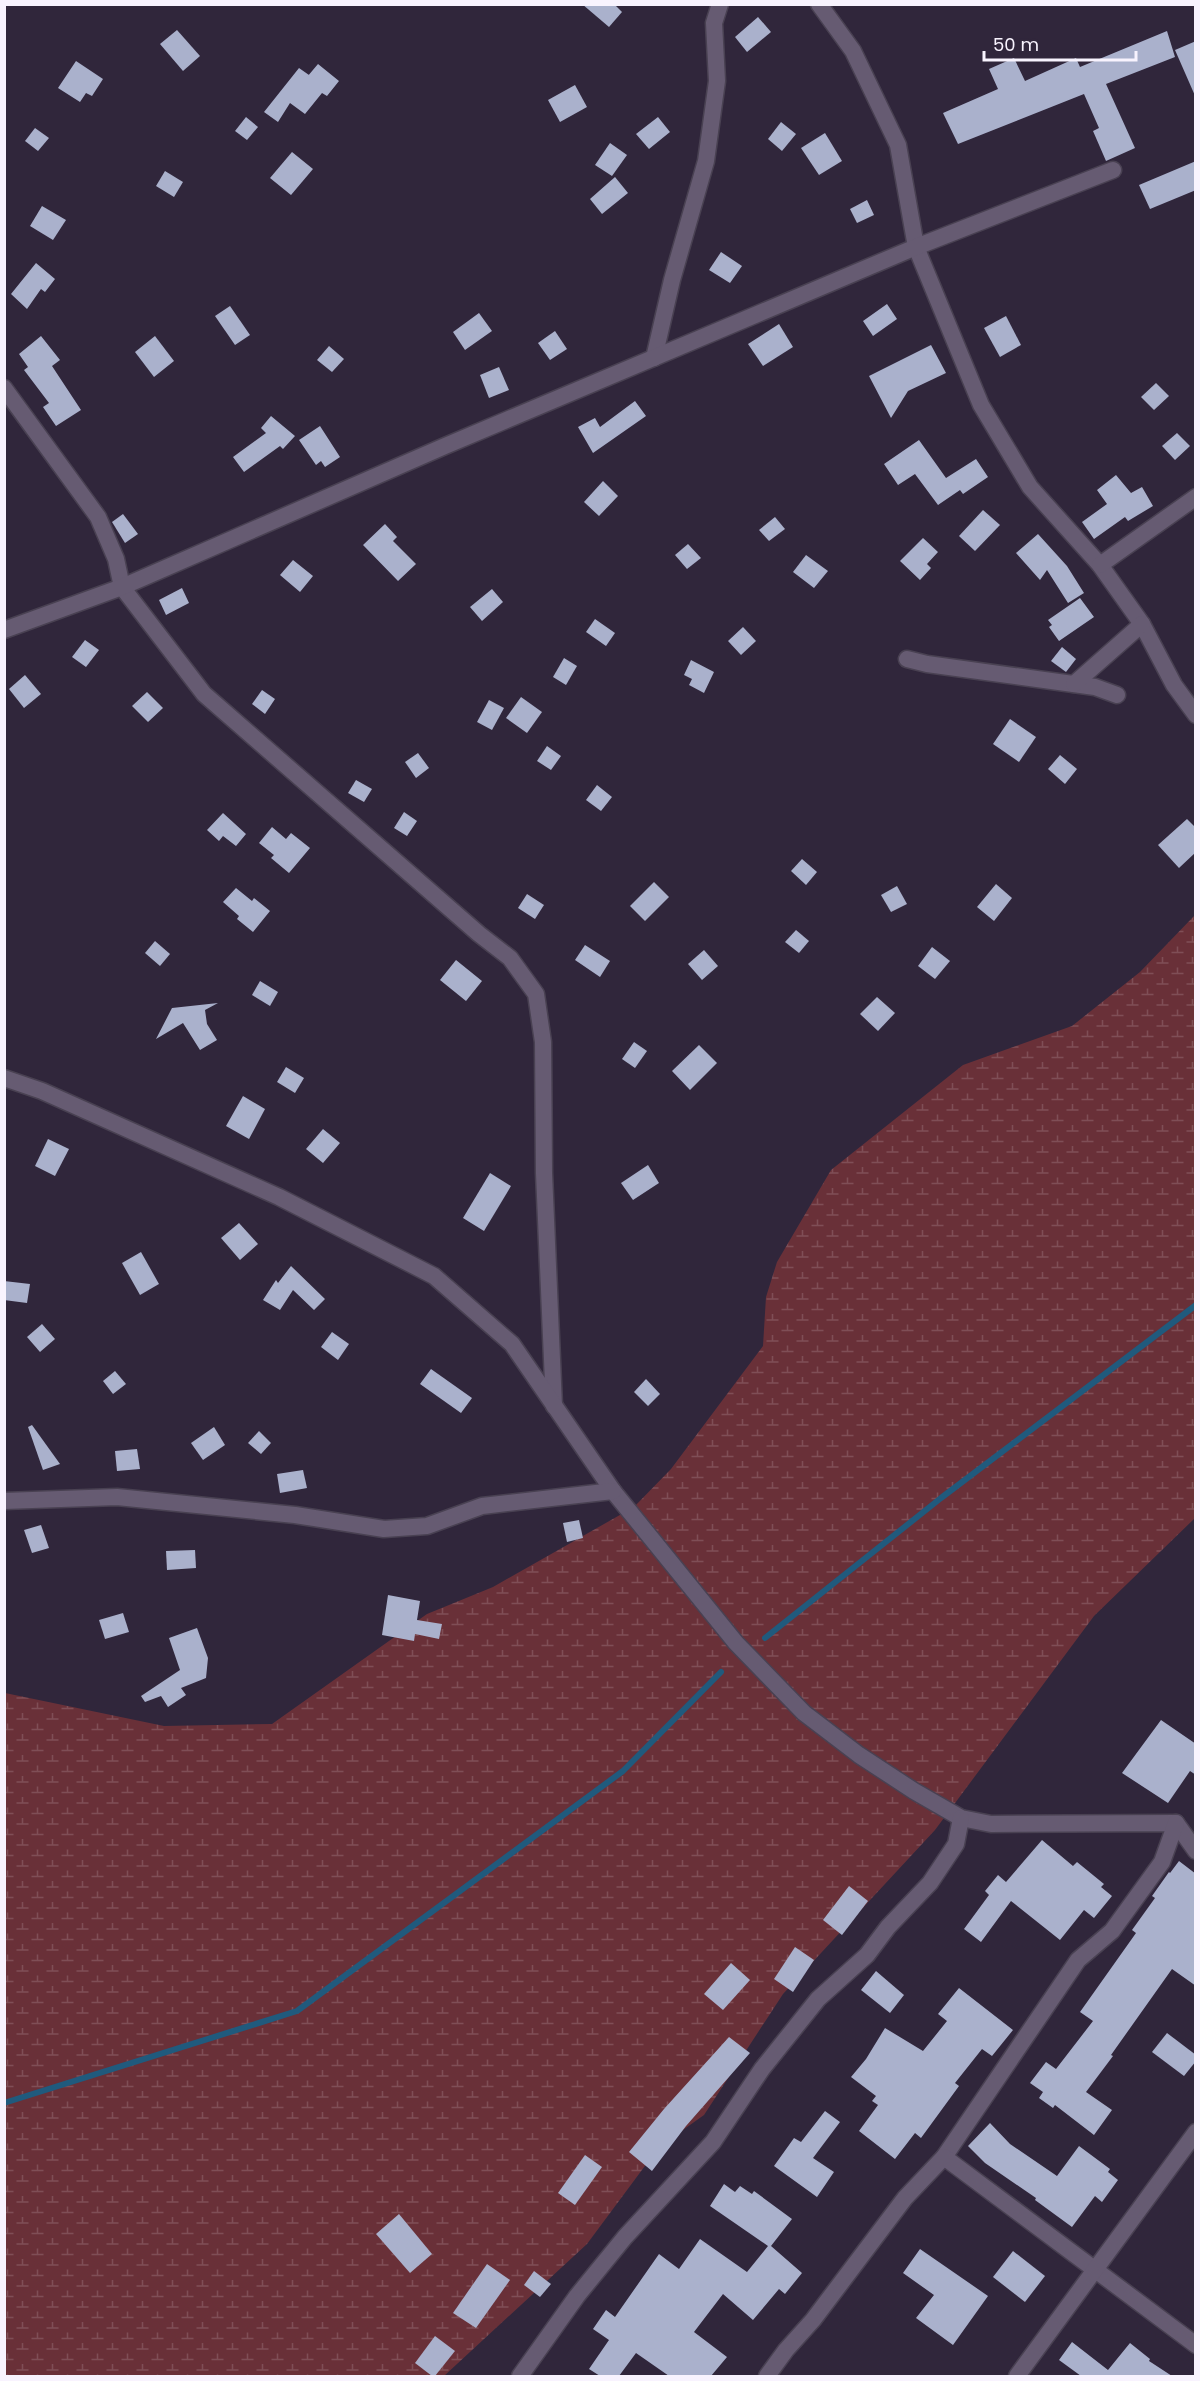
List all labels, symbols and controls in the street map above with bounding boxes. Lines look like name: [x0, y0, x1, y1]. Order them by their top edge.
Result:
scale bar: [984, 24, 1136, 62]
text: 50 m: [993, 32, 1039, 57]

